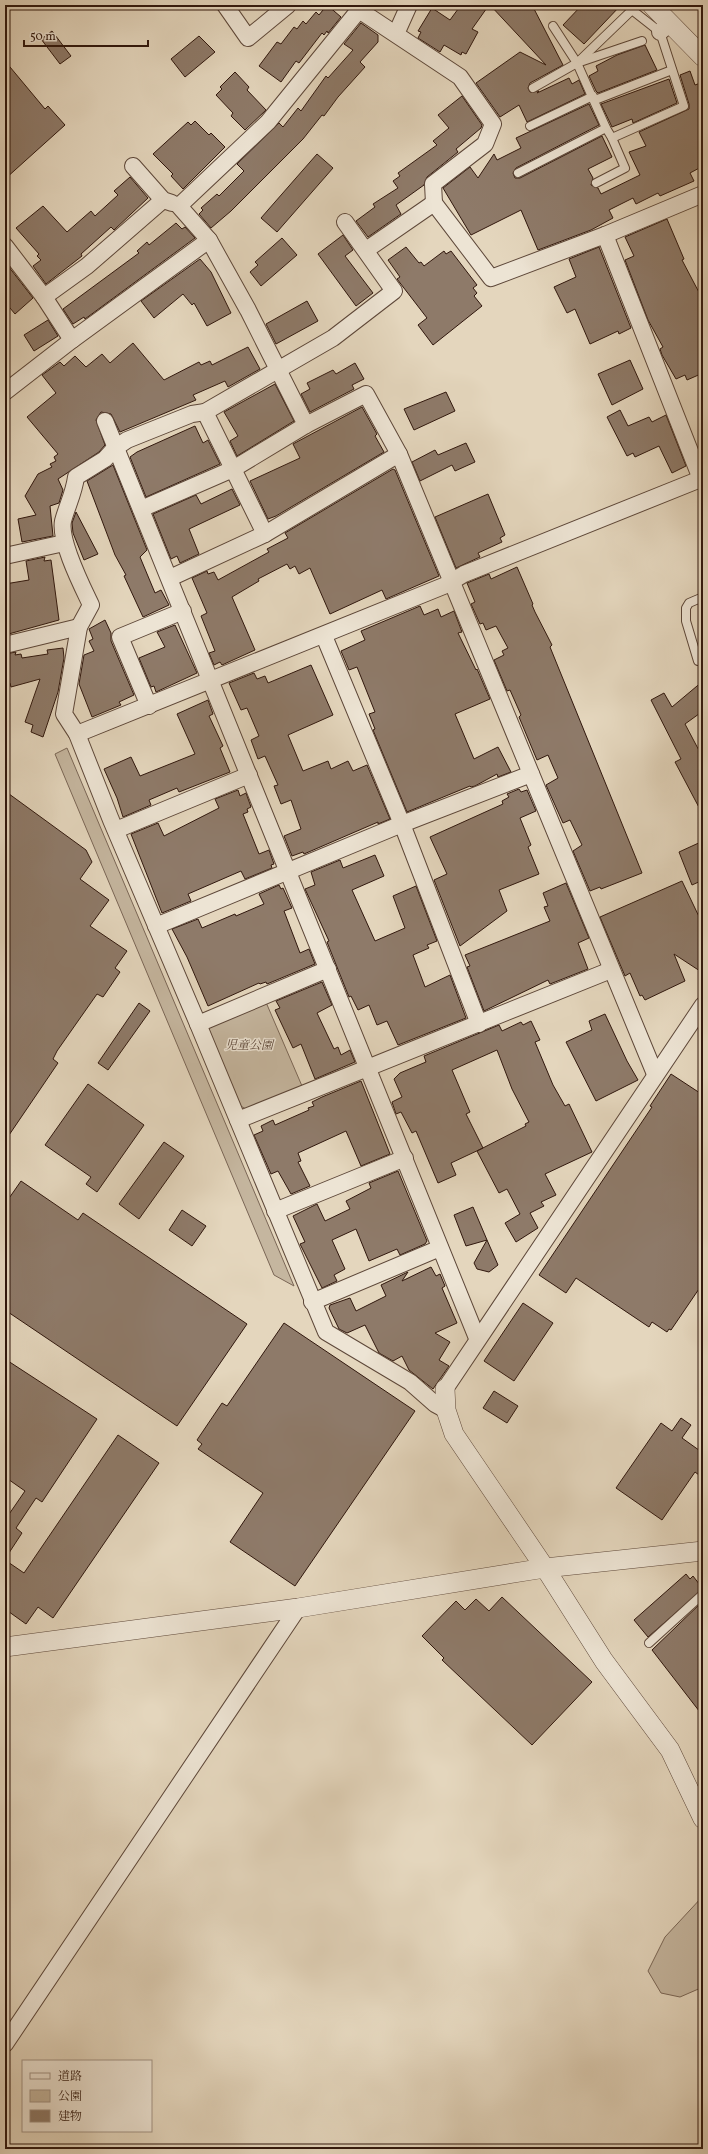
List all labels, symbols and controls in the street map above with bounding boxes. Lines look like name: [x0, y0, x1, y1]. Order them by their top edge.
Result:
scale bar: [24, 22, 148, 48]
text: 50 m: [30, 29, 56, 45]
park label: 児童公園: [225, 1038, 275, 1054]
legend: [22, 2060, 152, 2132]
text: 道路: [58, 2069, 82, 2085]
text: 公園: [58, 2089, 82, 2105]
text: 建物: [58, 2109, 82, 2125]

